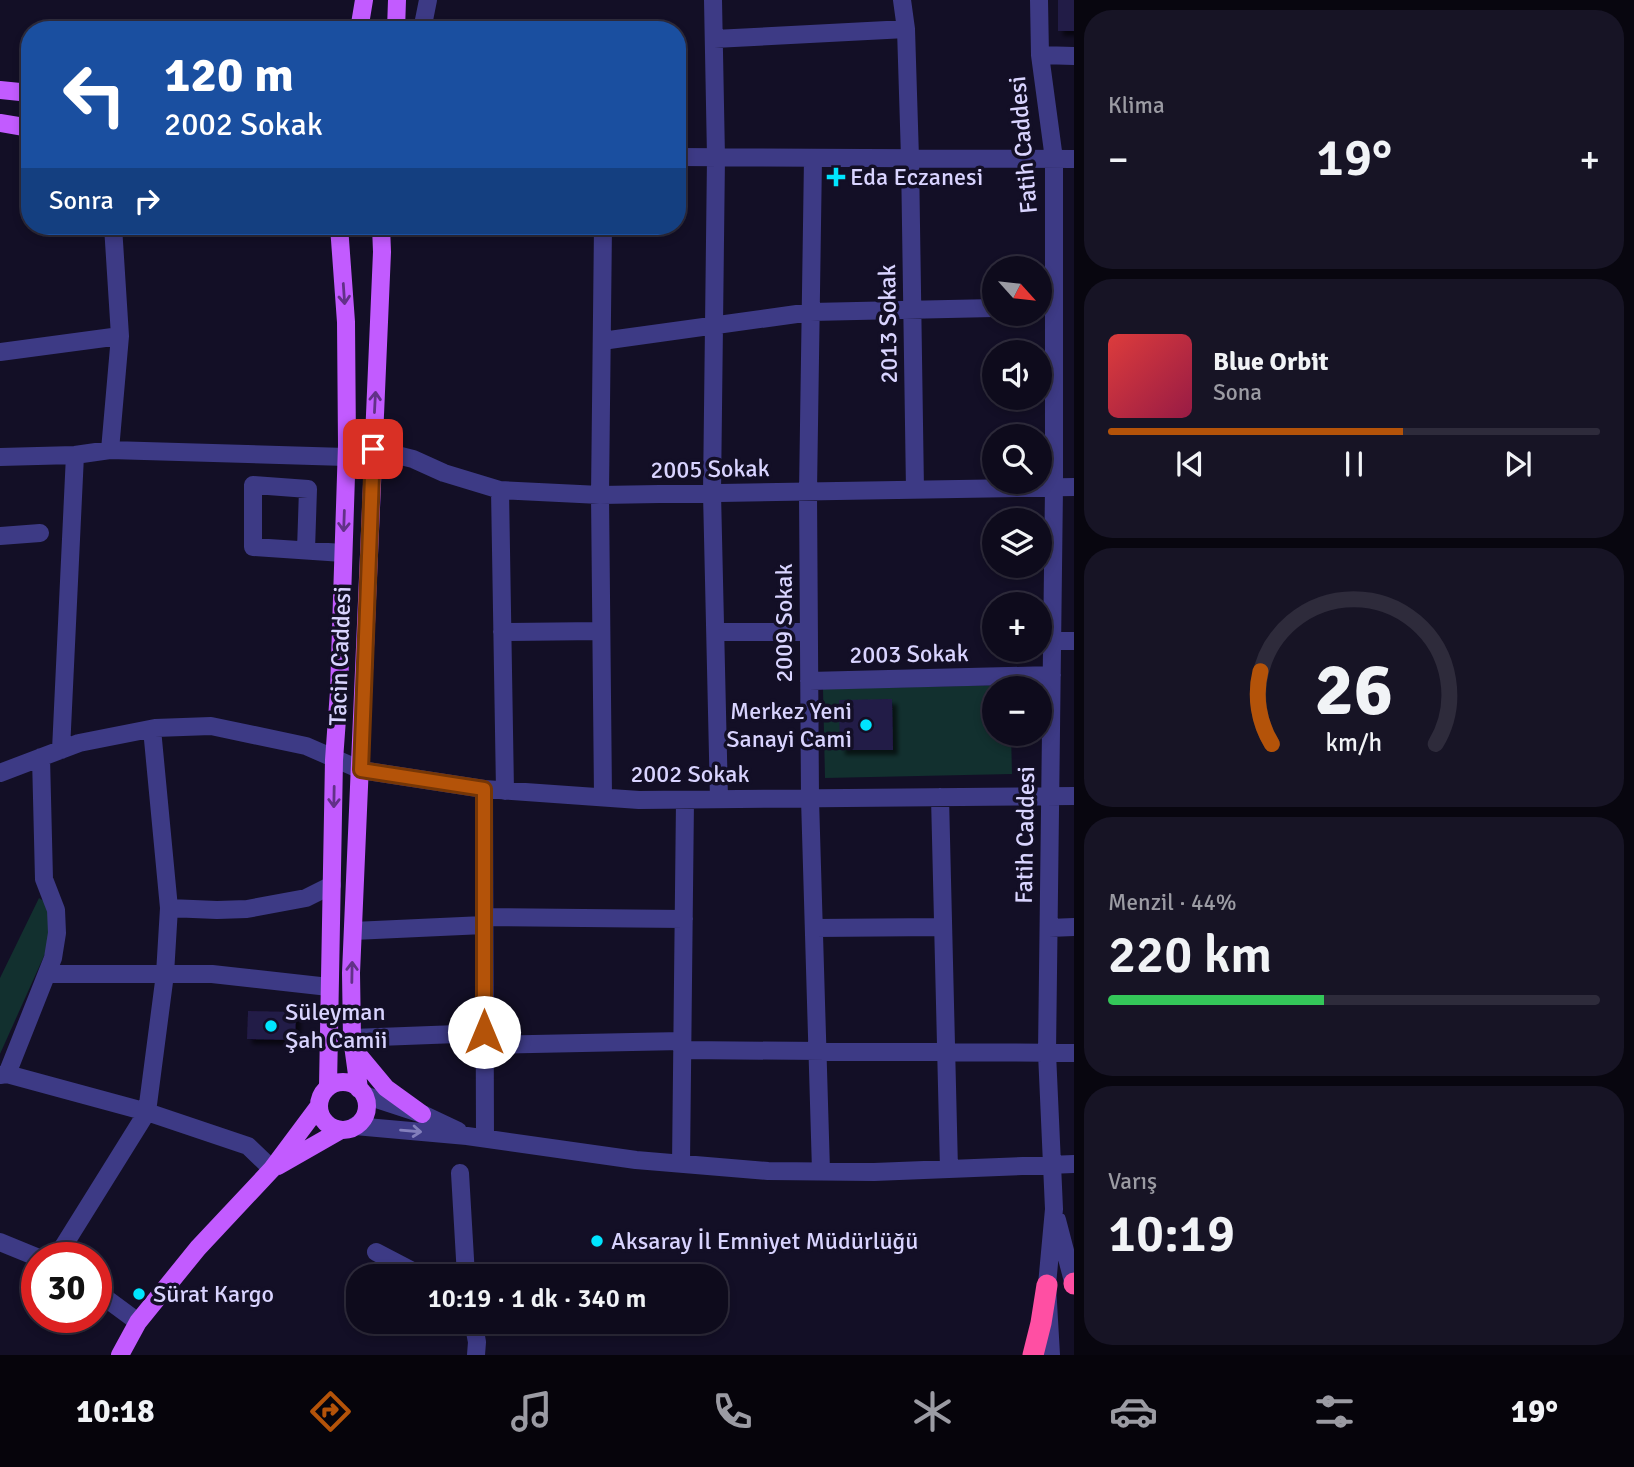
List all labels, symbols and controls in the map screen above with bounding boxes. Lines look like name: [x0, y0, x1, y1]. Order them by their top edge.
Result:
text: 120 m: [164, 45, 294, 105]
icon: left: [49, 49, 140, 140]
street label: Fatih Caddesi: [1002, 75, 1044, 215]
text: Klima: [1108, 91, 1165, 120]
text: 2002 Sokak: [164, 105, 323, 144]
text: 19°: [1316, 126, 1392, 190]
text: −: [1108, 136, 1129, 183]
text: +: [1579, 136, 1600, 183]
place label: Eda Eczanesi: [850, 162, 983, 192]
marker: Eda Eczanesi: [828, 169, 844, 185]
icon: right: [128, 182, 166, 220]
text: Sonra: [49, 185, 114, 217]
north arrow: [982, 256, 1052, 326]
map controls: [982, 256, 1052, 746]
street label: 2013 Sokak: [872, 264, 904, 384]
one-way arrow: [338, 282, 351, 305]
button: sound: [982, 340, 1052, 410]
text: Blue Orbit: [1213, 346, 1329, 378]
text: Sona: [1213, 378, 1262, 407]
one-way arrow: [369, 391, 382, 414]
pin: [343, 419, 403, 479]
button: search: [982, 424, 1052, 494]
icon: arrive: [354, 430, 392, 468]
icon: previous: [1171, 445, 1209, 483]
icon: pause: [1335, 445, 1373, 483]
icon: next: [1499, 445, 1537, 483]
street label: 2005 Sokak: [650, 453, 770, 485]
button: layers: [982, 508, 1052, 578]
one-way arrow: [338, 509, 351, 532]
street label: 2009 Sokak: [769, 563, 799, 683]
street label: Tacin Caddesi: [323, 586, 357, 726]
button: +: [982, 592, 1052, 662]
street label: 2003 Sokak: [849, 638, 969, 670]
text: 26: [1315, 646, 1393, 735]
button: −: [982, 676, 1052, 746]
place label: Merkez Yeni Sanayi Cami: [726, 696, 852, 754]
marker: Merkez Yeni Sanayi Cami: [858, 717, 874, 733]
text: km/h: [1326, 726, 1382, 757]
street label: 2002 Sokak: [630, 759, 750, 789]
street label: Fatih Caddesi: [1009, 766, 1041, 904]
one-way arrow: [327, 786, 340, 809]
text: Menzil · 44%: [1108, 888, 1237, 917]
text: 220 km: [1108, 923, 1272, 987]
one-way arrow: [345, 961, 358, 984]
position arrow: [447, 995, 521, 1069]
place label: Süleyman Şah Camii: [285, 997, 387, 1055]
marker: Süleyman Şah Camii: [263, 1018, 279, 1034]
one-way arrow: [399, 1125, 422, 1138]
text: Varış: [1108, 1167, 1157, 1196]
text: 10:19: [1108, 1202, 1235, 1266]
place label: Aksaray İl Emniyet Müdürlüğü: [611, 1226, 918, 1256]
marker: Aksaray İl Emniyet Müdürlüğü: [589, 1233, 605, 1249]
speed limit sign: 30: [21, 1242, 112, 1333]
place label: Sürat Kargo: [153, 1279, 274, 1309]
text: 10:19 · 1 dk · 340 m: [428, 1283, 646, 1315]
marker: Sürat Kargo: [131, 1286, 147, 1302]
icon: directions: [306, 1387, 355, 1436]
icon: music: [507, 1387, 556, 1436]
icon: phone: [708, 1387, 757, 1436]
icon: climate: [908, 1387, 957, 1436]
icon: car: [1109, 1387, 1158, 1436]
icon: filters: [1310, 1387, 1359, 1436]
text: 10:18: [76, 1392, 154, 1431]
text: 19°: [1511, 1392, 1558, 1431]

